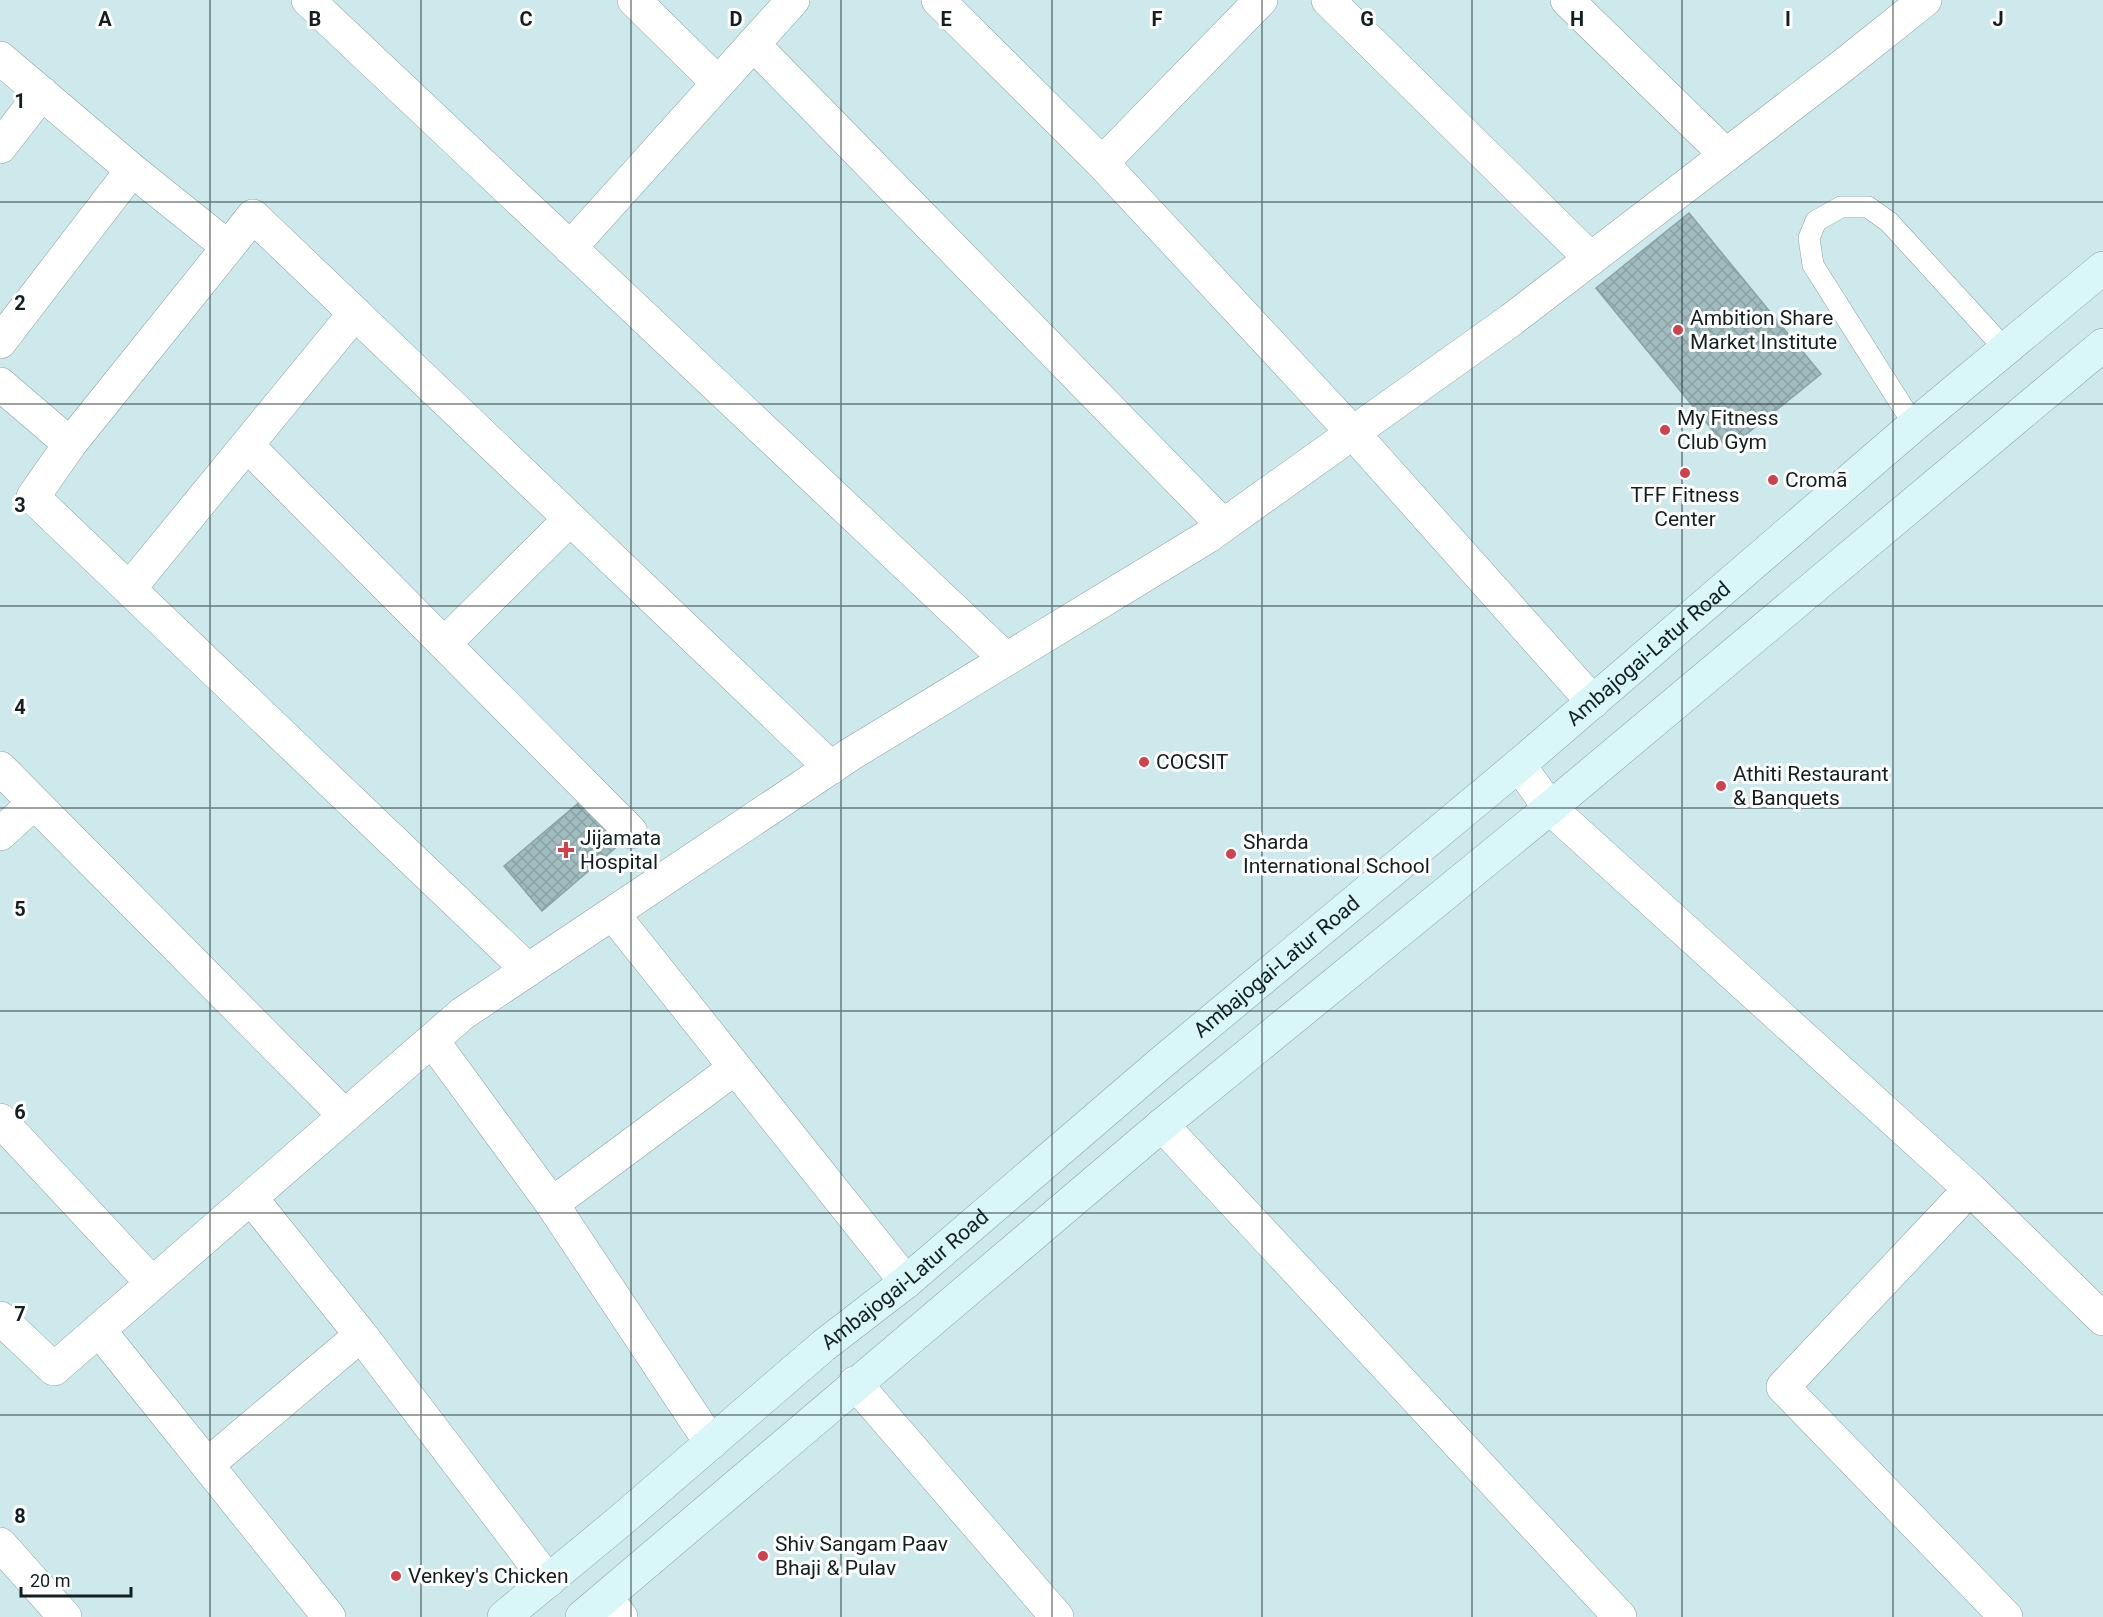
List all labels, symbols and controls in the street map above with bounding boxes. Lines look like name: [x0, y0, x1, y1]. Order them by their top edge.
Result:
text: A: [98, 7, 112, 31]
text: B: [309, 7, 321, 31]
text: C: [519, 7, 533, 31]
text: D: [730, 7, 743, 31]
text: E: [940, 7, 952, 31]
text: F: [1152, 7, 1163, 31]
text: G: [1360, 7, 1374, 31]
text: H: [1570, 7, 1584, 31]
text: I: [1785, 7, 1791, 31]
text: J: [1992, 7, 2004, 31]
text: 1: [14, 89, 26, 113]
text: 2: [14, 291, 26, 315]
place label: Ambition Share Market Institute: [1690, 306, 1837, 354]
marker: Ambition Share Market Institute: [1671, 323, 1685, 337]
place label: My Fitness Club Gym: [1677, 406, 1778, 454]
marker: My Fitness Club Gym: [1658, 423, 1672, 437]
marker: TFF Fitness Center: [1678, 466, 1692, 480]
place label: Cromā: [1785, 468, 1847, 492]
marker: Cromā: [1766, 473, 1780, 487]
place label: TFF Fitness Center: [1631, 483, 1739, 531]
text: 3: [14, 493, 26, 517]
street label: Ambajogai-Latur Road: [1562, 577, 1735, 731]
text: 4: [14, 695, 26, 719]
place label: COCSIT: [1156, 750, 1229, 774]
marker: COCSIT: [1137, 755, 1151, 769]
place label: Athiti Restaurant & Banquets: [1733, 762, 1889, 810]
marker: Athiti Restaurant & Banquets: [1714, 779, 1728, 793]
place label: Jijamata Hospital: [580, 826, 661, 874]
place label: Sharda International School: [1243, 830, 1430, 878]
marker: Jijamata Hospital: [557, 841, 575, 859]
marker: Sharda International School: [1224, 847, 1238, 861]
street label: Ambajogai-Latur Road: [1189, 891, 1364, 1043]
text: 5: [14, 897, 26, 921]
text: 6: [14, 1100, 26, 1124]
street label: Ambajogai-Latur Road: [817, 1205, 993, 1355]
text: 7: [14, 1302, 26, 1326]
text: 8: [14, 1504, 26, 1528]
place label: Shiv Sangam Paav Bhaji & Pulav: [775, 1532, 948, 1580]
marker: Shiv Sangam Paav Bhaji & Pulav: [756, 1549, 770, 1563]
scale bar: [21, 1560, 130, 1598]
place label: Venkey's Chicken: [408, 1564, 569, 1588]
marker: Venkey's Chicken: [389, 1569, 403, 1583]
text: 20 m: [30, 1570, 70, 1591]

